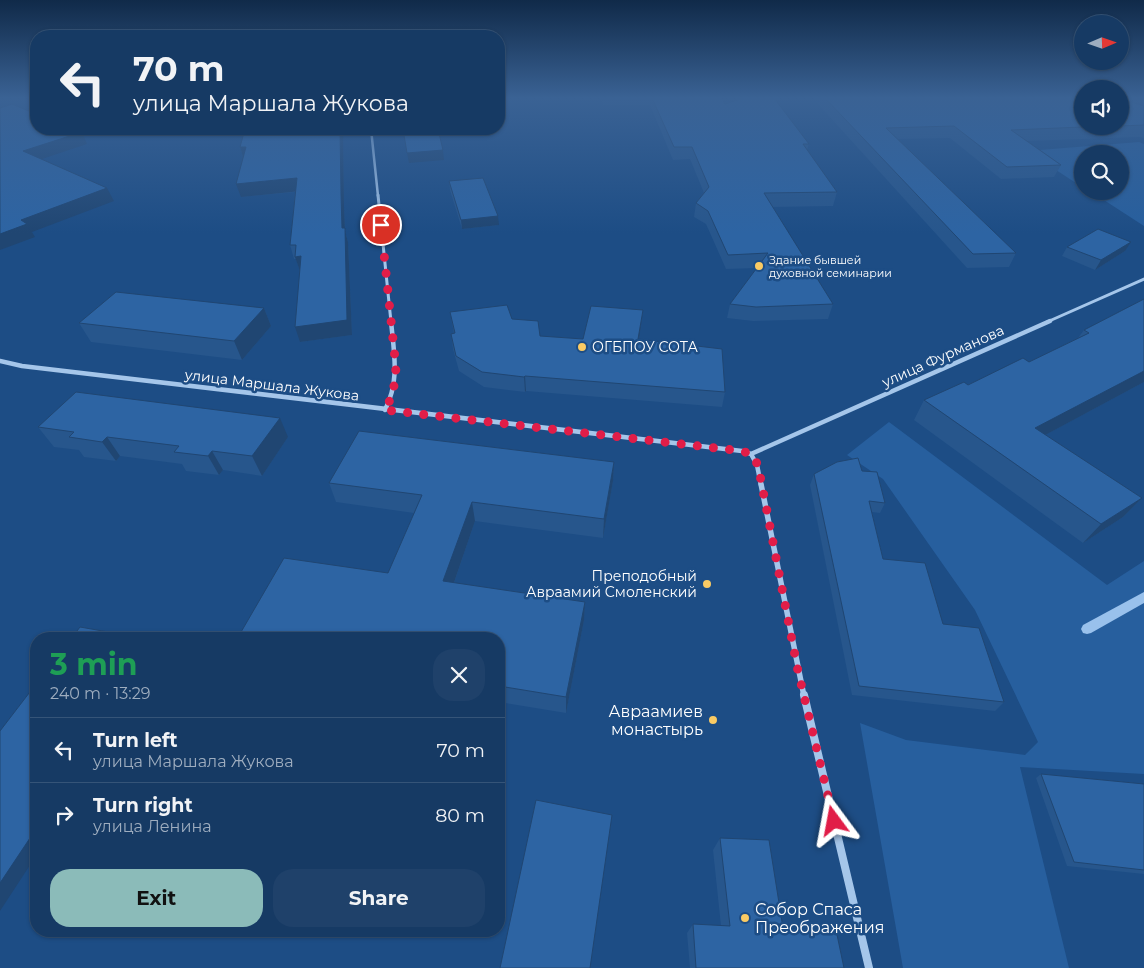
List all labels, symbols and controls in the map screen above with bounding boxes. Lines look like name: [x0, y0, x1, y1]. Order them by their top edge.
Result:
north arrow: [1074, 15, 1129, 70]
map controls: [1074, 15, 1129, 200]
text: 70 m: [133, 47, 224, 90]
icon: left: [50, 50, 115, 115]
button: sound: [1074, 80, 1129, 135]
text: улица Маршала Жукова: [133, 90, 409, 117]
button: search: [1074, 145, 1129, 200]
pin: [360, 204, 402, 246]
icon: arrive: [367, 211, 395, 239]
place label: Здание бывшей духовной семинарии: [769, 253, 892, 280]
marker: Здание бывшей духовной семинарии: [753, 260, 765, 272]
street label: улица Фурманова: [878, 321, 1007, 391]
place label: ОГБПОУ СОТА: [592, 338, 698, 356]
marker: ОГБПОУ СОТА: [576, 341, 588, 353]
street label: улица Маршала Жукова: [183, 365, 360, 405]
place label: Преподобный Авраамий Смоленский: [526, 567, 697, 601]
marker: Преподобный Авраамий Смоленский: [701, 578, 713, 590]
text: 3 min: [50, 646, 137, 683]
button: close: [433, 649, 485, 701]
text: 240 m · 13:29: [50, 684, 151, 703]
place label: Авраамиев монастырь: [609, 702, 703, 739]
marker: Авраамиев монастырь: [707, 714, 719, 726]
text: Turn left: [93, 729, 178, 752]
icon: left: [50, 736, 78, 764]
text: 70 m: [436, 739, 485, 762]
text: улица Маршала Жукова: [93, 752, 294, 771]
text: Turn right: [93, 794, 193, 817]
position arrow: [807, 794, 859, 846]
icon: right: [50, 801, 78, 829]
text: 80 m: [435, 804, 485, 827]
text: улица Ленина: [93, 817, 212, 836]
button: Exit: [50, 869, 263, 927]
button: Share: [273, 869, 485, 927]
place label: Собор Спаса Преображения: [755, 900, 884, 937]
marker: Собор Спаса Преображения: [739, 912, 751, 924]

